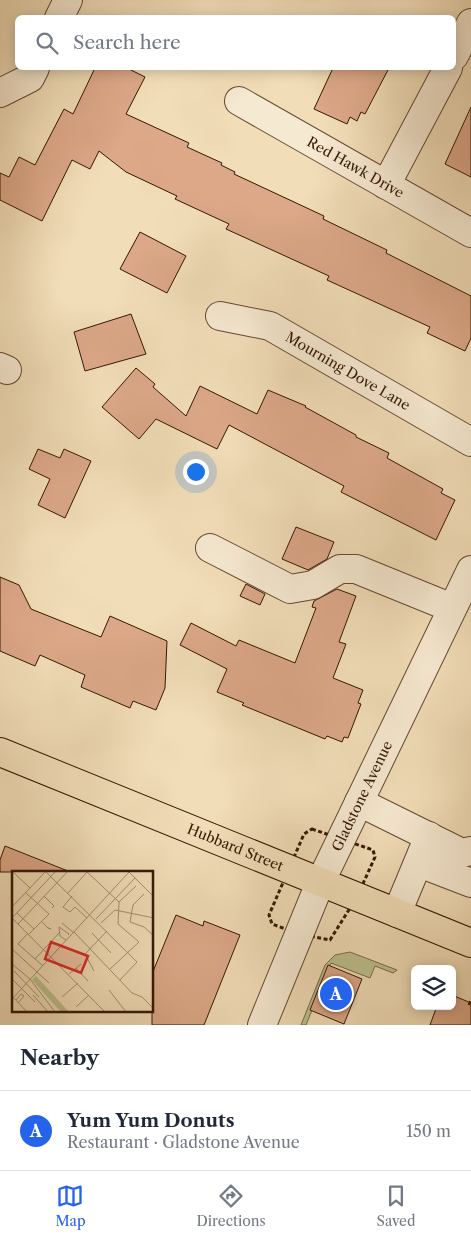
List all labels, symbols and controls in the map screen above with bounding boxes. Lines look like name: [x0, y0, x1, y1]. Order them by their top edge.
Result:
search box: [15, 15, 456, 70]
icon: search: [33, 29, 61, 57]
text: Search here: [73, 31, 181, 54]
street label: Red Hawk Drive: [304, 133, 407, 202]
street label: Mourning Dove Lane: [282, 328, 414, 414]
your location: [183, 459, 209, 485]
street label: Gladstone Avenue: [328, 738, 396, 854]
street label: Hubbard Street: [185, 820, 286, 875]
inset map: [12, 871, 154, 1012]
map controls: [411, 965, 456, 1010]
button: layers: [411, 965, 456, 1010]
pin: A: [320, 975, 352, 1013]
text: Nearby: [20, 1045, 99, 1070]
text: Yum Yum Donuts: [67, 1109, 235, 1132]
text: A: [30, 1121, 42, 1141]
text: 150 m: [406, 1121, 451, 1141]
text: Restaurant · Gladstone Avenue: [67, 1132, 300, 1152]
tab: Map: [55, 1182, 86, 1230]
tab: Directions: [196, 1182, 266, 1230]
tab: Saved: [377, 1182, 415, 1230]

